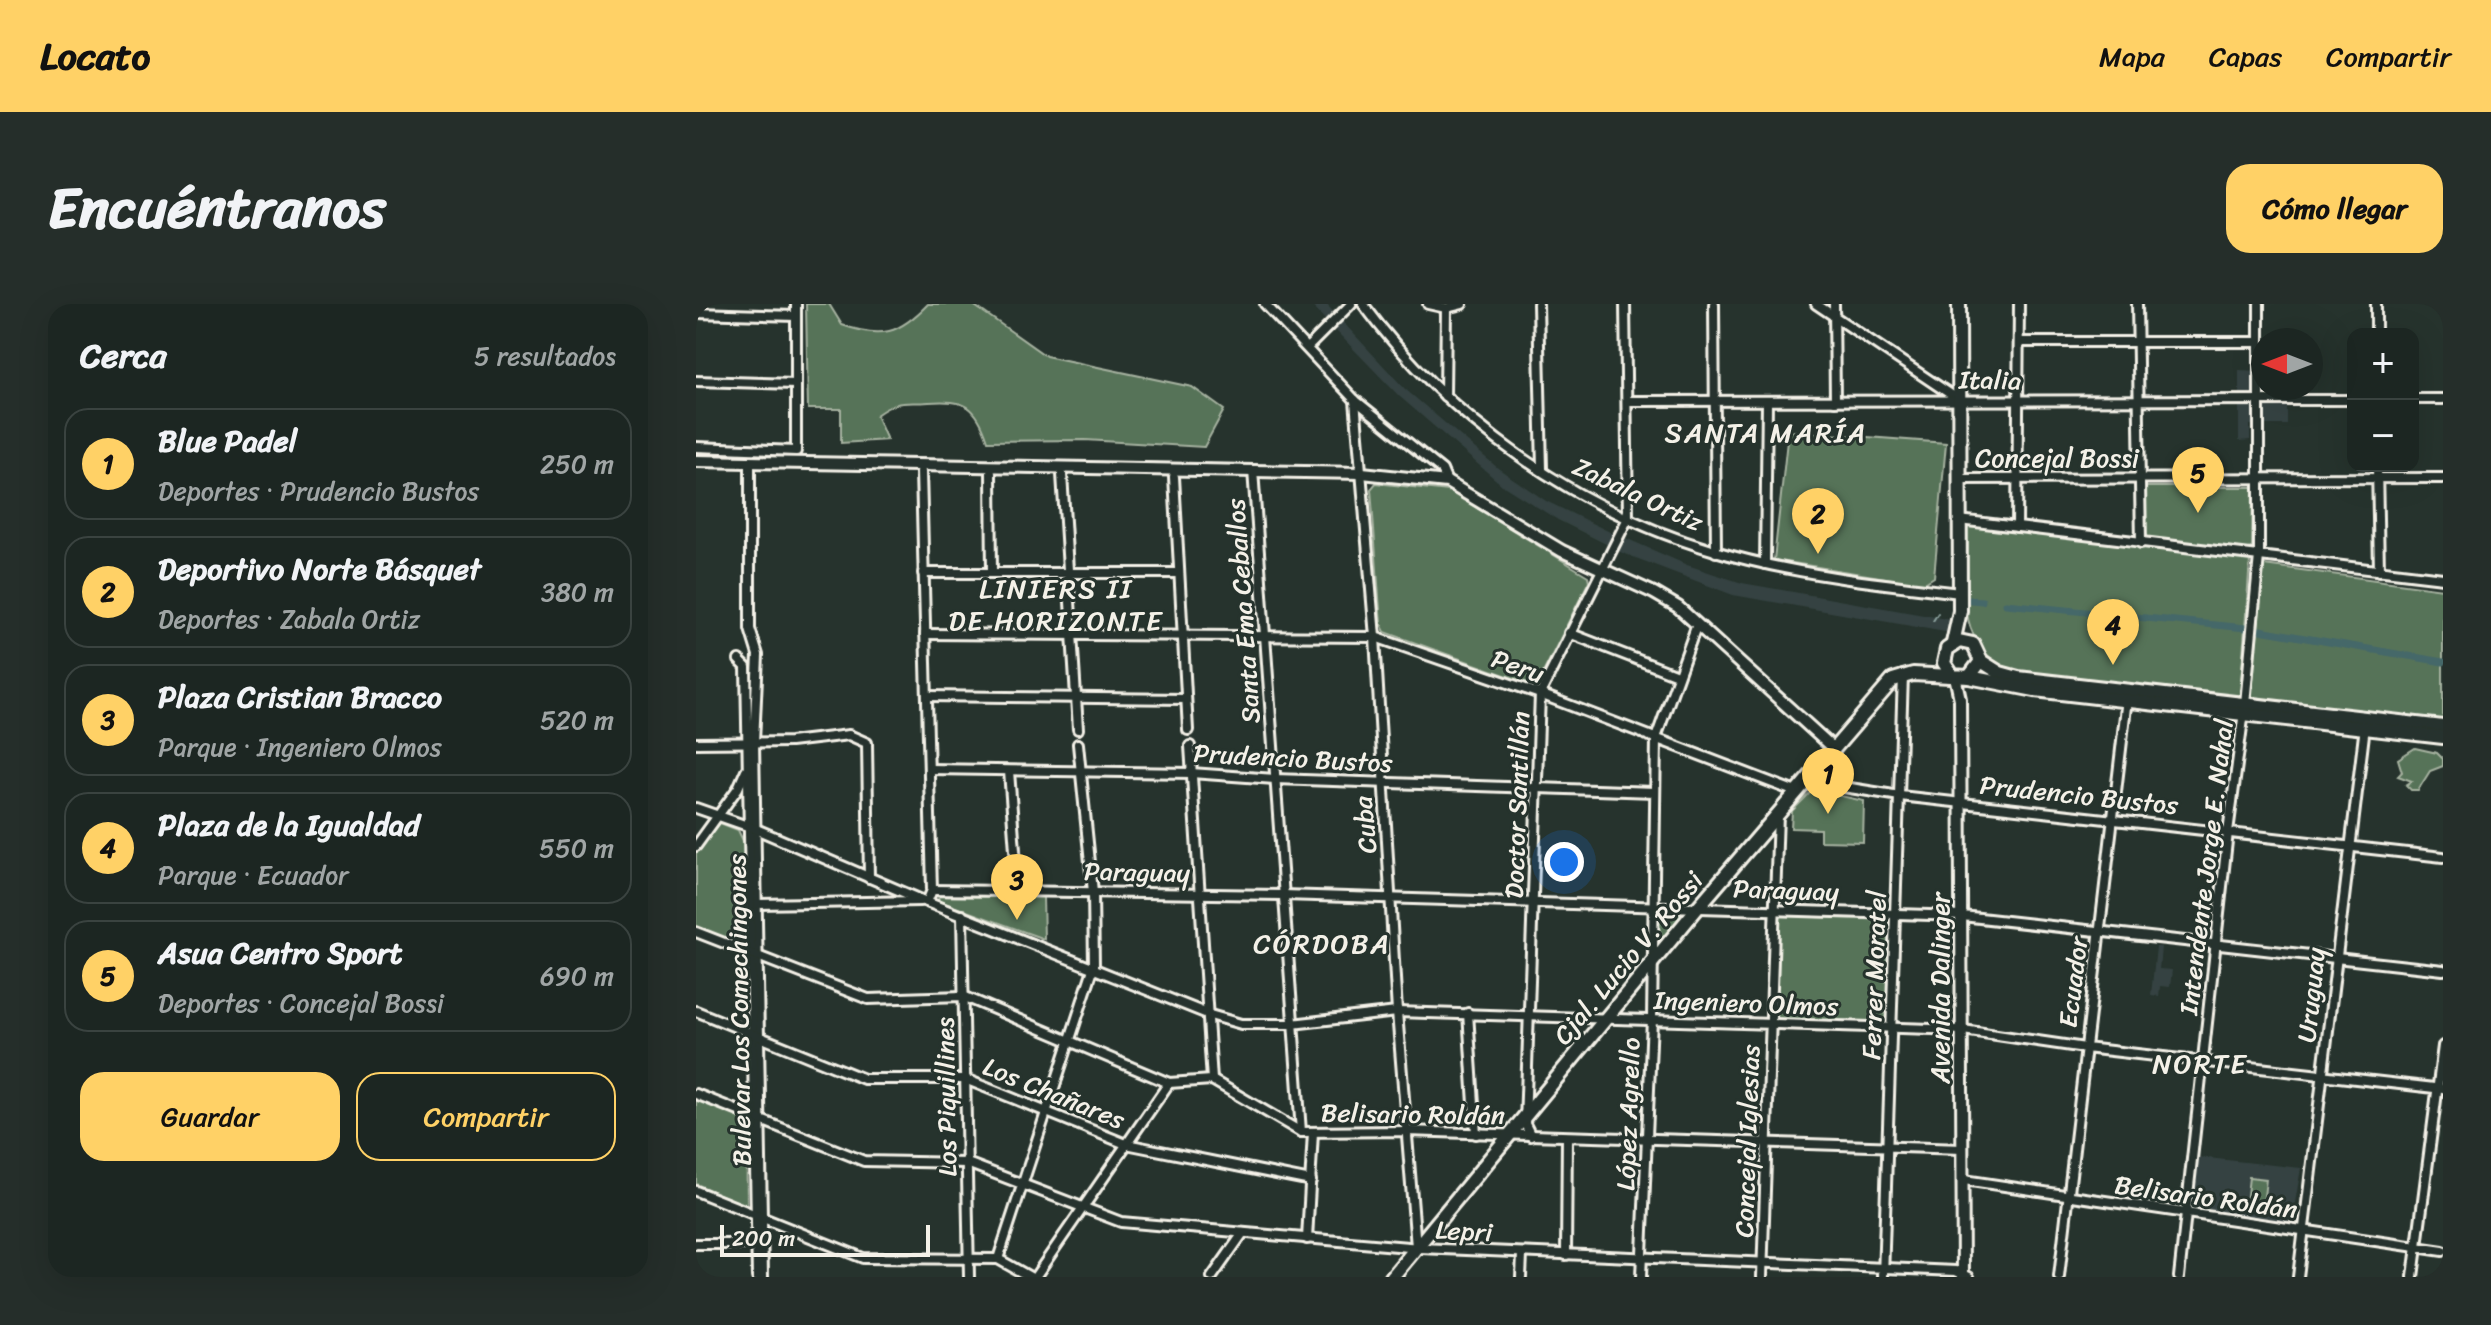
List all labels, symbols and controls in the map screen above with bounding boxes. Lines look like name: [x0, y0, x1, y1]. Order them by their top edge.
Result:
text: Locato: [40, 23, 150, 90]
text: Mapa: [2099, 32, 2165, 81]
text: Capas: [2209, 32, 2282, 81]
text: Compartir: [2326, 32, 2451, 81]
text: Encuéntranos: [48, 159, 386, 258]
button: Cómo llegar: [2226, 164, 2443, 253]
text: Cerca: [80, 326, 167, 386]
north arrow: [2251, 328, 2323, 400]
map controls: [2347, 328, 2419, 472]
button: +: [2347, 328, 2419, 400]
text: 5 resultados: [474, 333, 616, 379]
street label: Italia: [1957, 356, 2022, 404]
button: −: [2347, 400, 2419, 472]
district label: SANTA MARÍA: [1665, 408, 1867, 457]
text: Blue Padel: [158, 414, 297, 468]
street label: Concejal Bossi: [1975, 435, 2140, 481]
text: 1: [102, 441, 114, 487]
text: 250 m: [540, 441, 614, 487]
street label: Zabala Ortiz: [1565, 444, 1712, 545]
pin: 5: [2172, 447, 2224, 513]
text: Deportes · Prudencio Bustos: [158, 468, 479, 514]
pin: 2: [1792, 488, 1844, 554]
street label: Santa Ema Ceballos: [1212, 496, 1274, 725]
text: Deportivo Norte Básquet: [158, 542, 481, 596]
district label: LINIERS II DE HORIZONTE: [949, 564, 1163, 645]
text: 2: [100, 569, 116, 615]
text: 380 m: [541, 569, 614, 615]
text: Deportes · Zabala Ortiz: [158, 596, 420, 642]
pin: 4: [2087, 599, 2139, 665]
street label: Peru: [1485, 636, 1551, 697]
text: Plaza Cristian Bracco: [158, 670, 442, 724]
text: 3: [101, 697, 115, 743]
text: 520 m: [540, 697, 614, 743]
street label: Doctor Santillán: [1491, 710, 1543, 900]
street label: Intendente Jorge E. Nahal: [2165, 716, 2247, 1018]
text: Parque · Ingeniero Olmos: [158, 724, 442, 770]
street label: Prudencio Bustos: [1192, 730, 1395, 786]
pin: 1: [1802, 748, 1854, 814]
street label: Prudencio Bustos: [1977, 762, 2182, 828]
street label: Cuba: [1340, 793, 1390, 856]
text: Plaza de la Igualdad: [158, 798, 420, 852]
text: 4: [100, 825, 116, 871]
text: 550 m: [539, 825, 614, 871]
your location: [1544, 842, 1584, 882]
street label: Paraguay: [1084, 848, 1191, 896]
text: Parque · Ecuador: [158, 852, 349, 898]
street label: Bulevar Los Comechingones: [713, 853, 765, 1166]
pin: 3: [991, 854, 1043, 920]
street label: Cjal. Lucio V. Rossi: [1541, 860, 1716, 1056]
street label: Paraguay: [1732, 865, 1840, 915]
street label: Ferrer Moratel: [1848, 889, 1900, 1061]
street label: Avenida Dalinger: [1917, 891, 1963, 1084]
district label: CÓRDOBA: [1253, 919, 1391, 968]
text: Asua Centro Sport: [158, 926, 403, 980]
street label: Ecuador: [2045, 932, 2102, 1030]
street label: Uruguay: [2283, 945, 2339, 1045]
text: 5: [100, 953, 116, 999]
text: 690 m: [540, 953, 614, 999]
street label: Ingeniero Olmos: [1652, 977, 1840, 1029]
text: Deportes · Concejal Bossi: [158, 980, 444, 1026]
street label: Los Piquillines: [922, 1017, 970, 1177]
street label: López Agrello: [1602, 1036, 1654, 1191]
district label: NORTE: [2152, 1039, 2248, 1088]
street label: Los Chañares: [976, 1044, 1133, 1143]
street label: Concejal Iglesias: [1721, 1044, 1773, 1238]
button: Guardar: [80, 1072, 340, 1161]
button: Compartir: [356, 1072, 616, 1161]
street label: Belisario Roldán: [1321, 1089, 1505, 1139]
street label: Belisario Roldán: [2112, 1161, 2300, 1233]
street label: Lepri: [1434, 1207, 1494, 1256]
text: 200 m: [732, 1219, 795, 1258]
scale bar: [720, 1221, 930, 1257]

